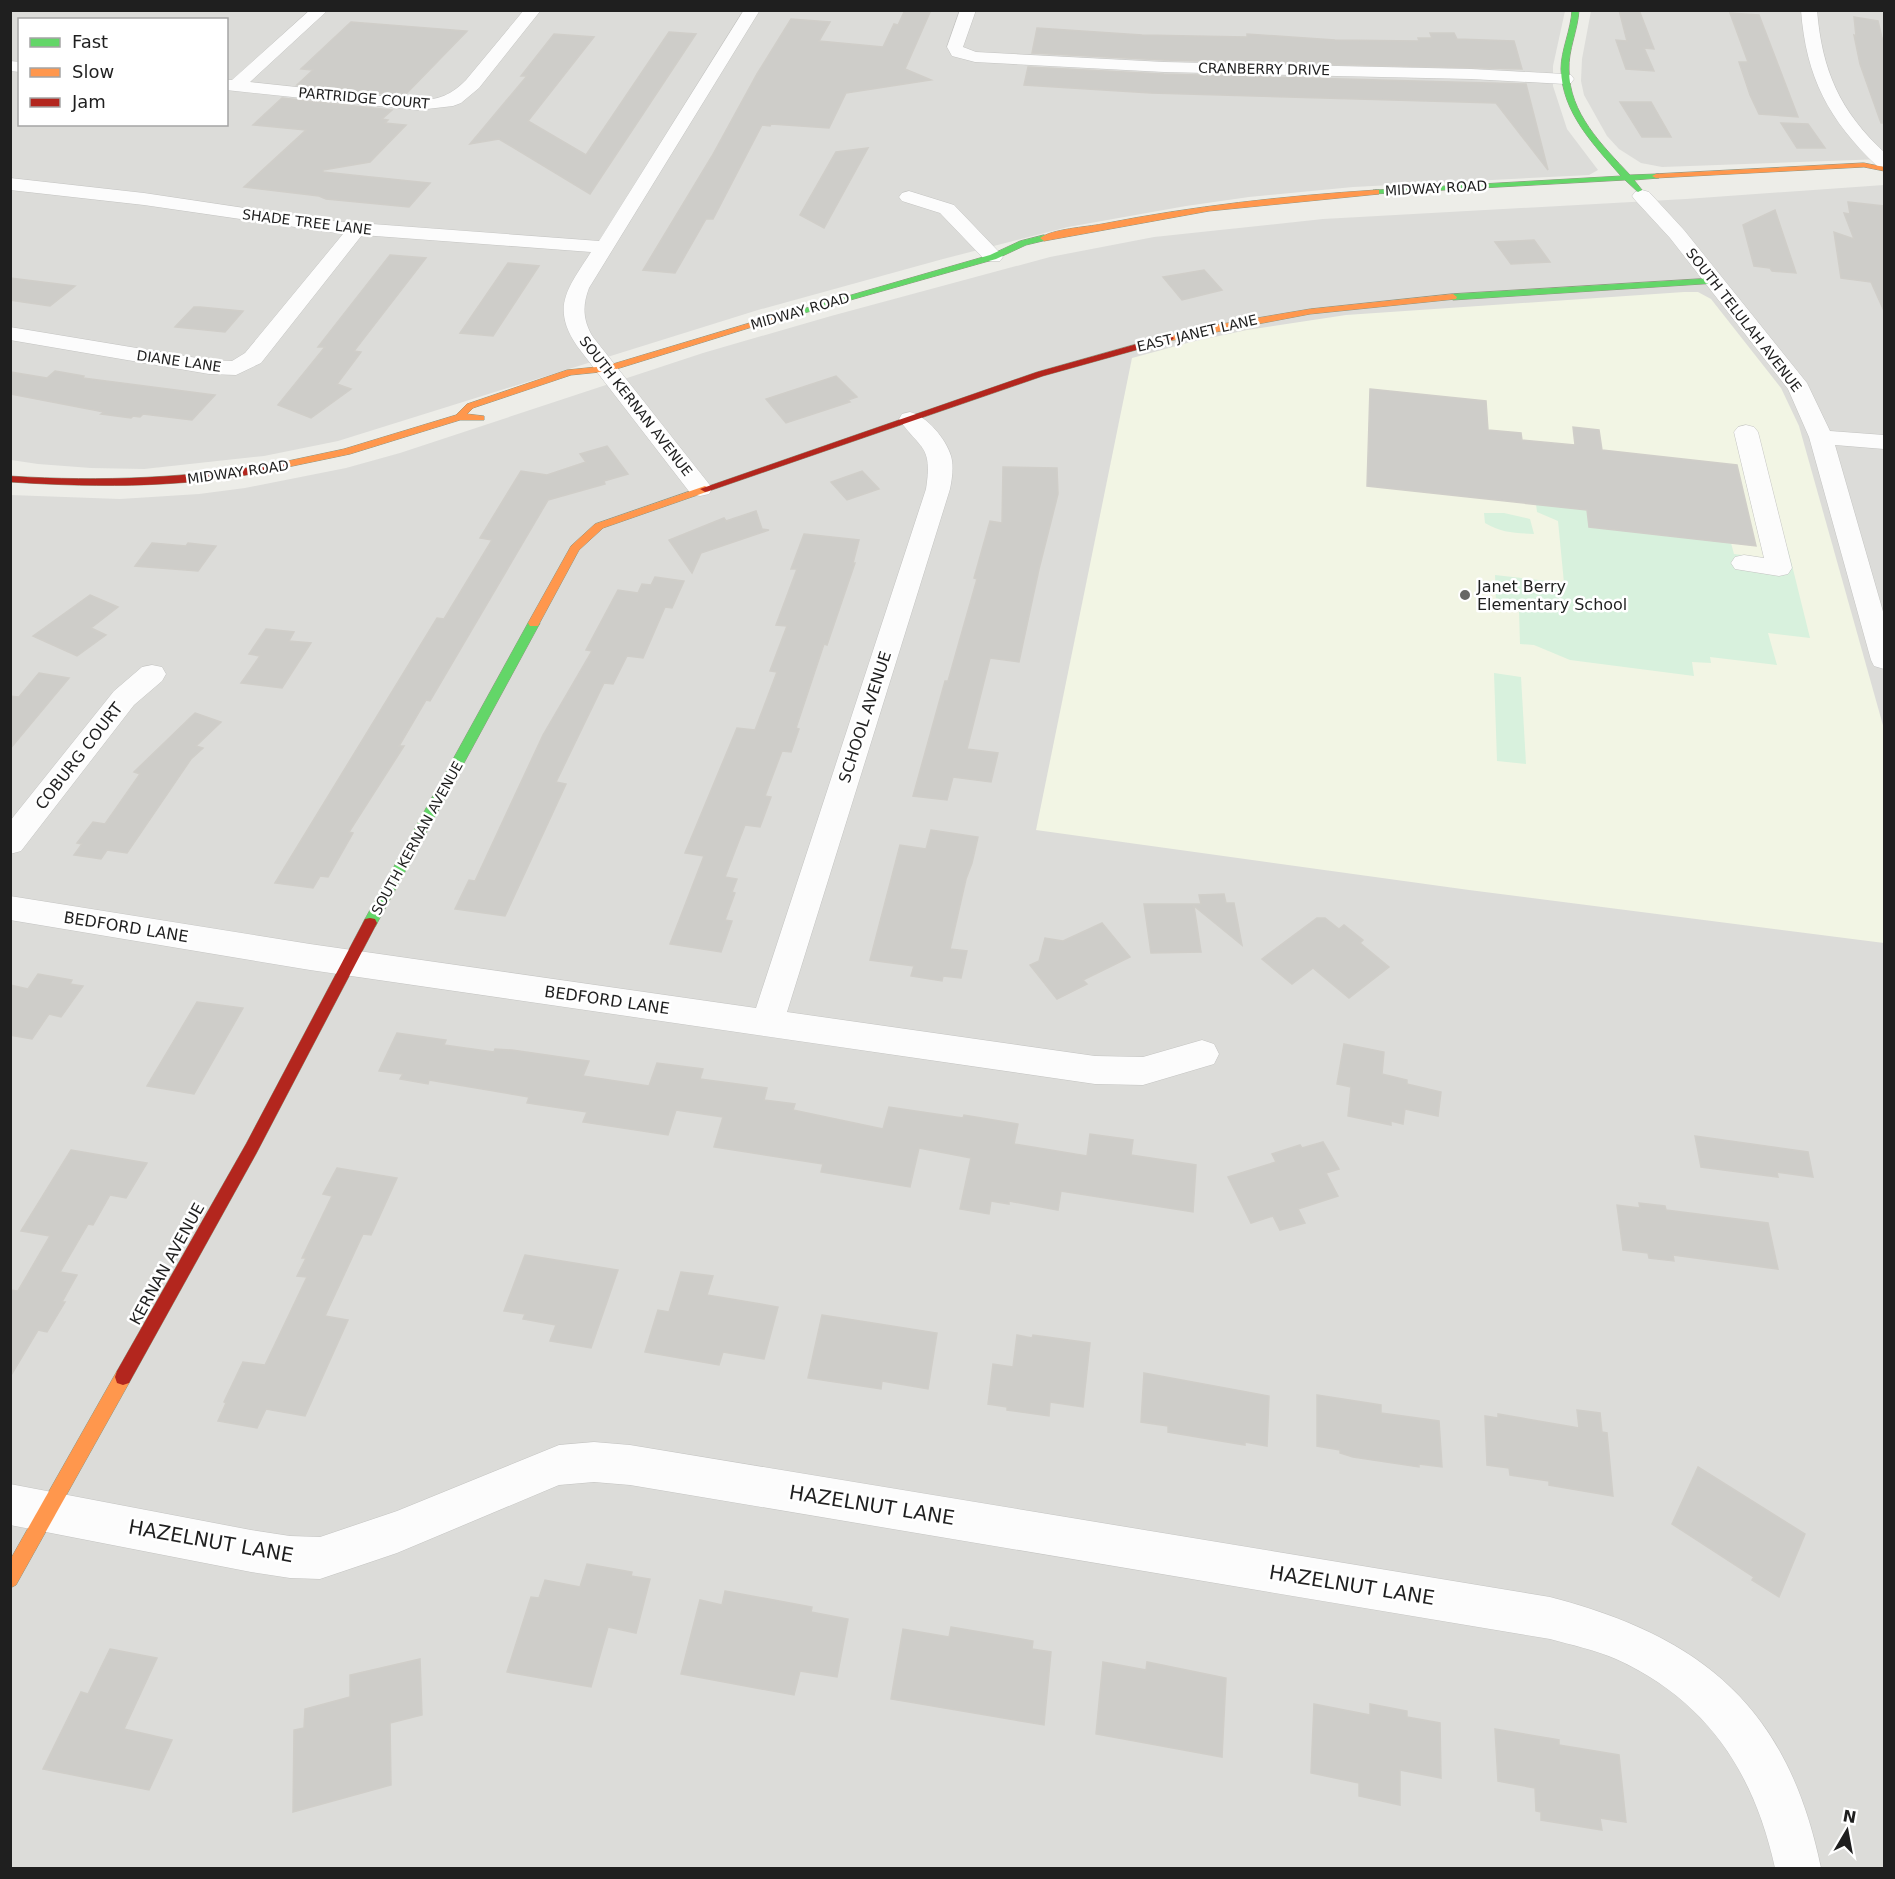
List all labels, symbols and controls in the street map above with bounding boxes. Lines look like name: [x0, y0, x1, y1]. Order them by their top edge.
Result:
legend: [18, 18, 228, 126]
text: Fast: [72, 31, 108, 52]
street label: CRANBERRY DRIVE: [1198, 60, 1330, 78]
text: Slow: [72, 61, 114, 82]
street label: PARTRIDGE COURT: [298, 84, 431, 112]
text: Jam: [71, 91, 106, 112]
street label: MIDWAY ROAD: [1384, 177, 1488, 199]
street label: SHADE TREE LANE: [241, 206, 373, 238]
street label: SOUTH TELULAH AVENUE: [1683, 245, 1805, 395]
street label: MIDWAY ROAD: [749, 289, 851, 333]
street label: EAST JANET LANE: [1135, 311, 1259, 355]
street label: SOUTH KERNAN AVENUE: [576, 333, 696, 479]
street label: DIANE LANE: [136, 347, 222, 375]
street label: MIDWAY ROAD: [186, 457, 290, 487]
place label: Janet Berry Elementary School: [1476, 577, 1627, 614]
marker: Janet Berry Elementary School: [1458, 588, 1472, 602]
street label: SCHOOL AVENUE: [835, 649, 895, 785]
street label: COBURG COURT: [31, 699, 127, 813]
street label: SOUTH KERNAN AVENUE: [368, 758, 466, 918]
street label: BEDFORD LANE: [62, 908, 190, 946]
street label: BEDFORD LANE: [543, 982, 671, 1018]
street label: KERNAN AVENUE: [126, 1200, 208, 1328]
street label: HAZELNUT LANE: [788, 1480, 956, 1530]
street label: HAZELNUT LANE: [127, 1515, 295, 1567]
street label: HAZELNUT LANE: [1268, 1560, 1436, 1610]
north arrow: [1817, 1801, 1877, 1861]
text: N: [1841, 1806, 1858, 1827]

